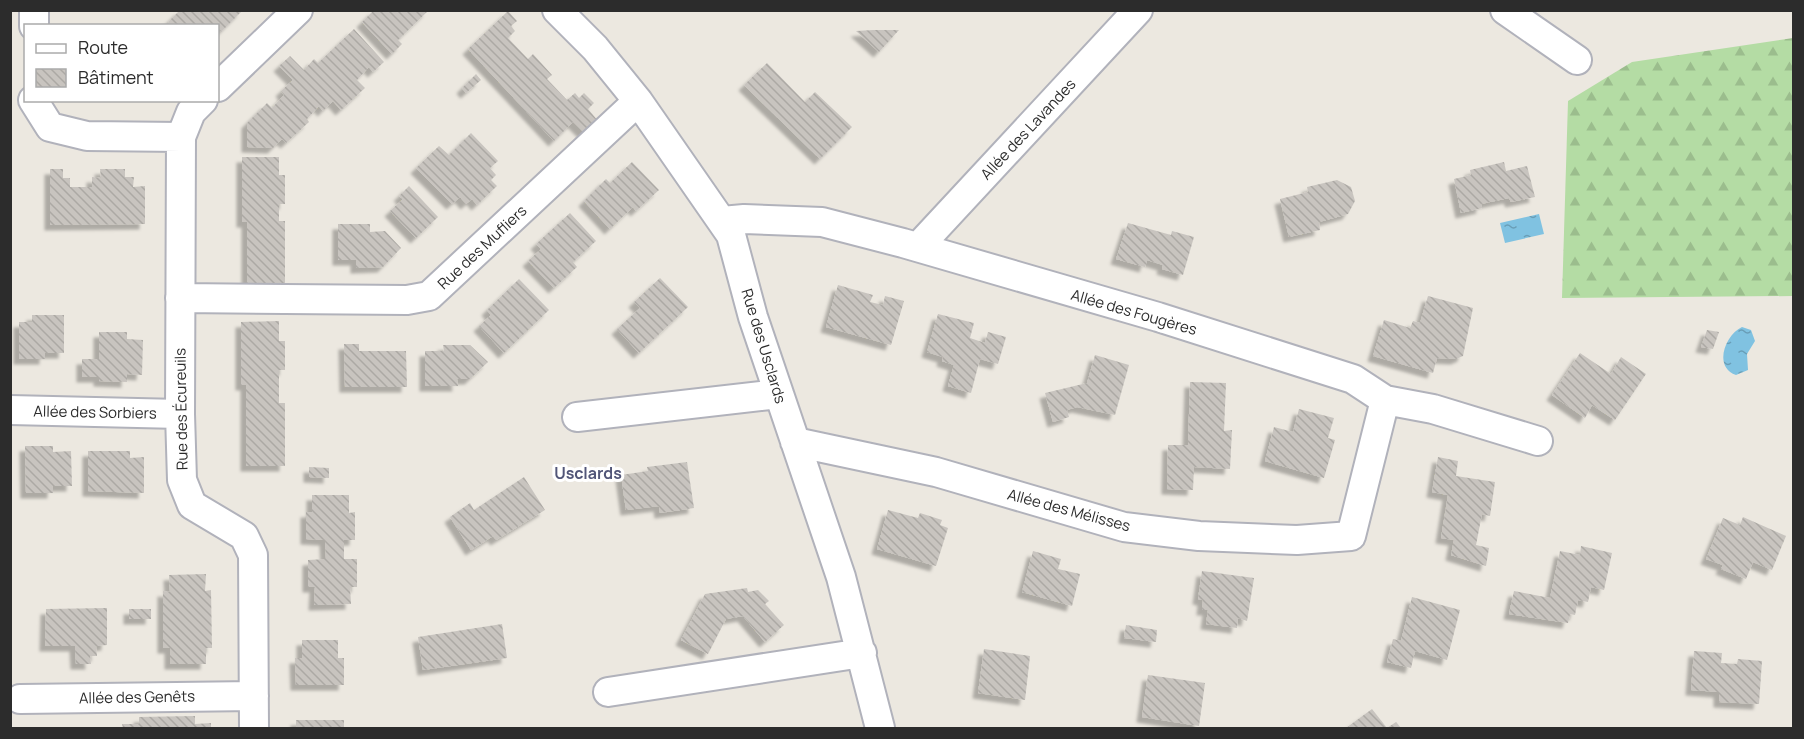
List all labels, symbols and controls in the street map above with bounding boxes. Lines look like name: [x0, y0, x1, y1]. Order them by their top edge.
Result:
legend: [24, 24, 219, 102]
text: Route: [78, 35, 128, 59]
text: Bâtiment: [78, 65, 154, 89]
street label: Allée des Lavandes: [976, 74, 1080, 184]
street label: Rue des Mufliers: [433, 200, 531, 294]
street label: Allée des Fougères: [1069, 284, 1200, 340]
street label: Rue des Usclards: [737, 286, 791, 406]
street label: Rue des Écureuils: [169, 348, 193, 470]
street label: Allée des Sorbiers: [33, 400, 157, 424]
district label: Usclards: [554, 462, 622, 484]
street label: Allée des Mélisses: [1005, 484, 1133, 537]
street label: Allée des Genêts: [79, 685, 195, 709]

